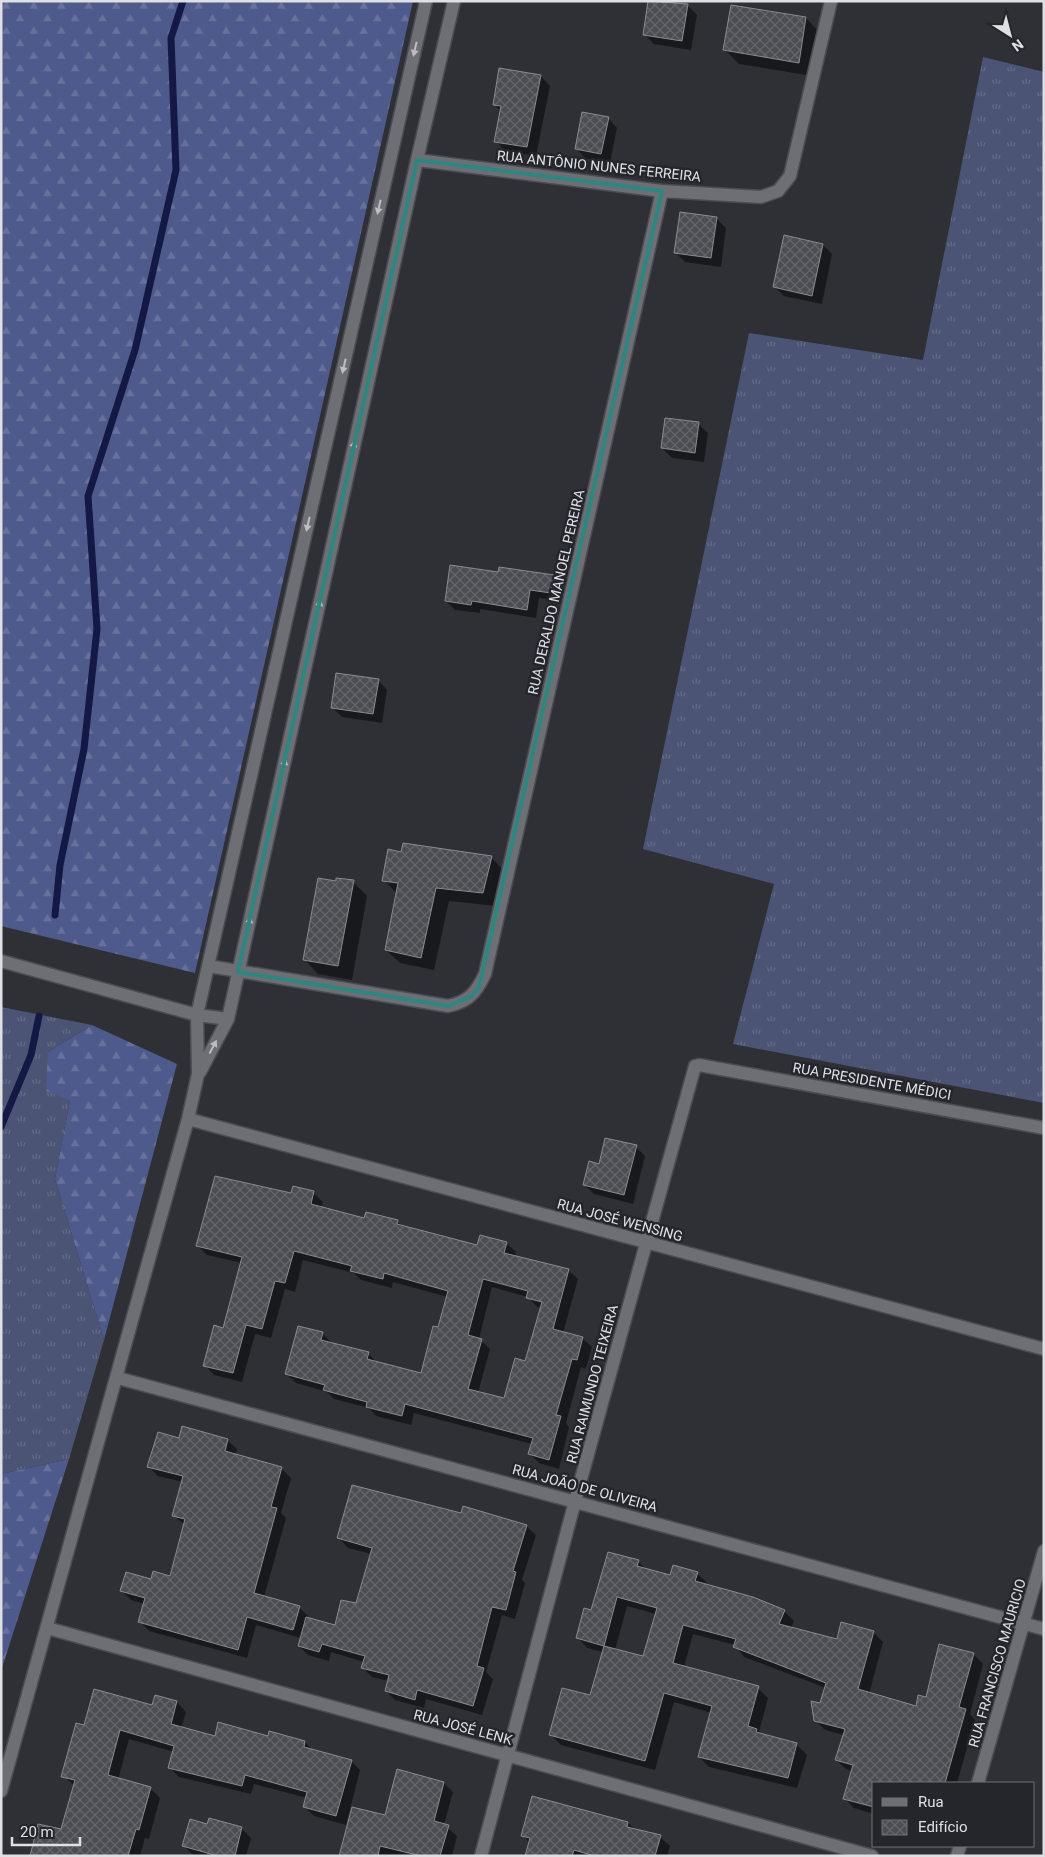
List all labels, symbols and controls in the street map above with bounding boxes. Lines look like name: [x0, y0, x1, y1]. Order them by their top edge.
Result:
north arrow: [985, 10, 1035, 60]
text: N: [1009, 36, 1026, 55]
one-way arrow: [411, 41, 419, 56]
street label: RUA ANTÔNIO NUNES FERREIRA: [496, 146, 702, 185]
one-way arrow: [375, 200, 383, 215]
one-way arrow: [340, 358, 348, 373]
one-way arrow: [350, 440, 358, 456]
street label: RUA DERALDO MANOEL PEREIRA: [525, 488, 587, 696]
one-way arrow: [304, 517, 312, 532]
one-way arrow: [315, 599, 323, 615]
one-way arrow: [280, 758, 288, 773]
one-way arrow: [245, 917, 253, 932]
one-way arrow: [209, 1039, 217, 1054]
street label: RUA PRESIDENTE MÉDICI: [792, 1058, 953, 1103]
street label: RUA JOSÉ WENSING: [555, 1195, 685, 1244]
street label: RUA RAIMUNDO TEIXEIRA: [563, 1303, 621, 1465]
street label: RUA JOÃO DE OLIVEIRA: [511, 1460, 660, 1515]
street label: RUA FRANCISCO MAURICIO: [965, 1577, 1029, 1749]
street label: RUA JOSÉ LENK: [412, 1705, 515, 1748]
legend: [872, 1782, 1035, 1847]
text: Rua: [918, 1793, 944, 1811]
scale bar: [12, 1814, 80, 1846]
text: Edifício: [918, 1818, 967, 1836]
text: 20 m: [20, 1823, 54, 1841]

